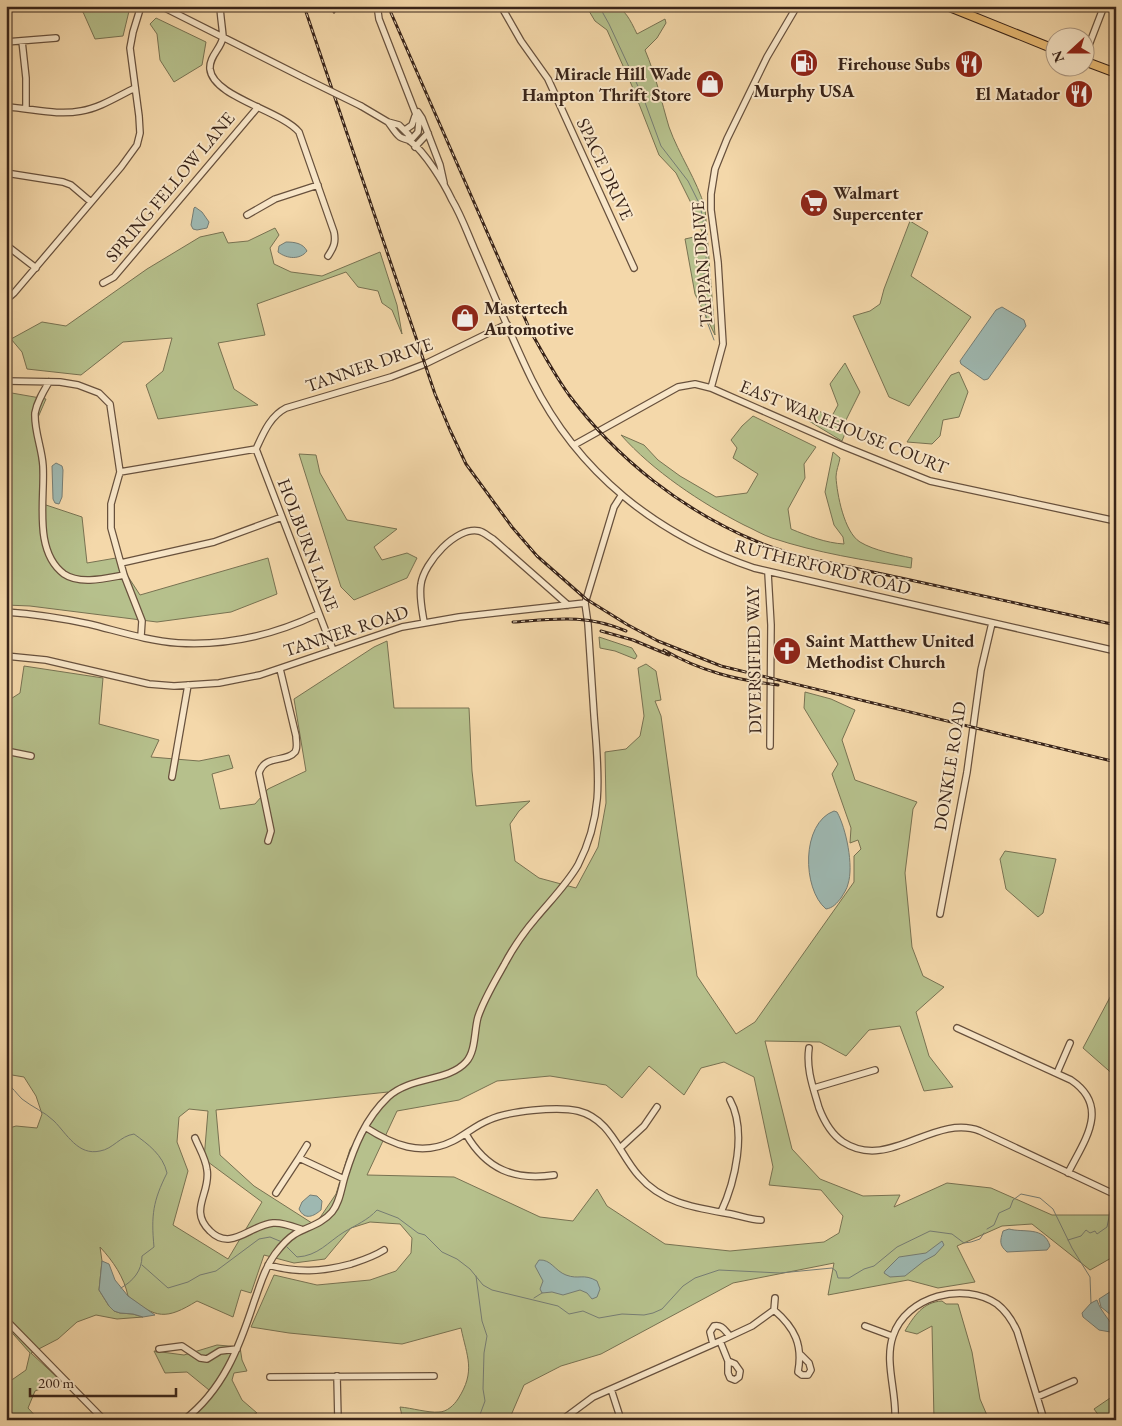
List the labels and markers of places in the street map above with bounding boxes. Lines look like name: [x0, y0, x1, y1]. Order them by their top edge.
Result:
fuel station icon: Murphy USA: [789, 48, 819, 78]
restaurant icon: Firehouse Subs: [954, 49, 984, 79]
place label: Firehouse Subs: [838, 52, 950, 75]
place label: Miracle Hill Wade Hampton Thrift Store: [522, 62, 691, 106]
shop icon: Miracle Hill Wade Hampton Thrift Store: [695, 69, 725, 99]
place label: Murphy USA: [754, 79, 855, 102]
restaurant icon: El Matador: [1064, 79, 1094, 109]
place label: El Matador: [975, 82, 1061, 105]
place label: Walmart Supercenter: [833, 181, 923, 225]
supermarket icon: Walmart Supercenter: [799, 188, 829, 218]
place label: Mastertech Automotive: [483, 296, 574, 340]
shop icon: Mastertech Automotive: [450, 303, 480, 333]
place label: Saint Matthew United Methodist Church: [806, 629, 975, 673]
church icon: Saint Matthew United Methodist Church: [772, 636, 802, 666]

